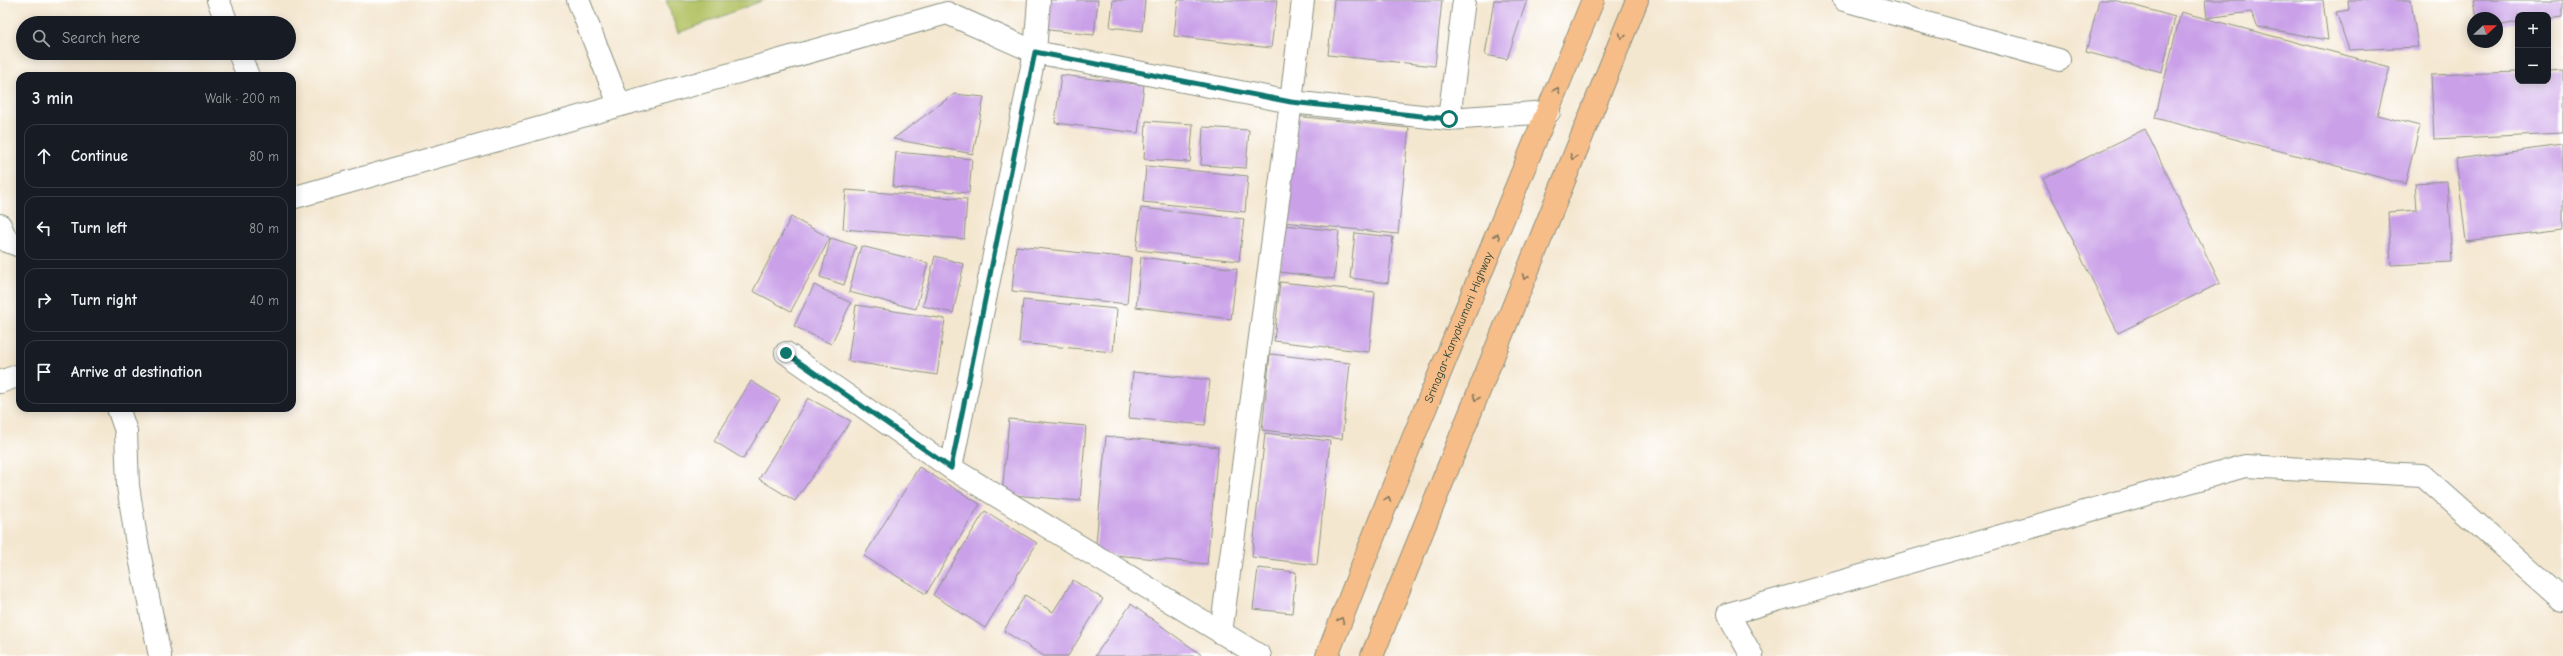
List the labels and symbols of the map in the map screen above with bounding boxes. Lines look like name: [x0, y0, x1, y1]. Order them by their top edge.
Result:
north arrow: [2467, 12, 2503, 48]
one-way arrow: [1619, 32, 1627, 39]
one-way arrow: [1553, 87, 1561, 94]
route start: [1440, 110, 1458, 128]
one-way arrow: [1570, 153, 1578, 160]
one-way arrow: [1492, 233, 1500, 241]
street label: Srinagar-Kanyakumari Highway: [1421, 249, 1496, 405]
one-way arrow: [1521, 274, 1529, 281]
route end: [777, 344, 795, 362]
one-way arrow: [1473, 394, 1481, 401]
one-way arrow: [1384, 495, 1392, 502]
one-way arrow: [1337, 616, 1345, 623]

